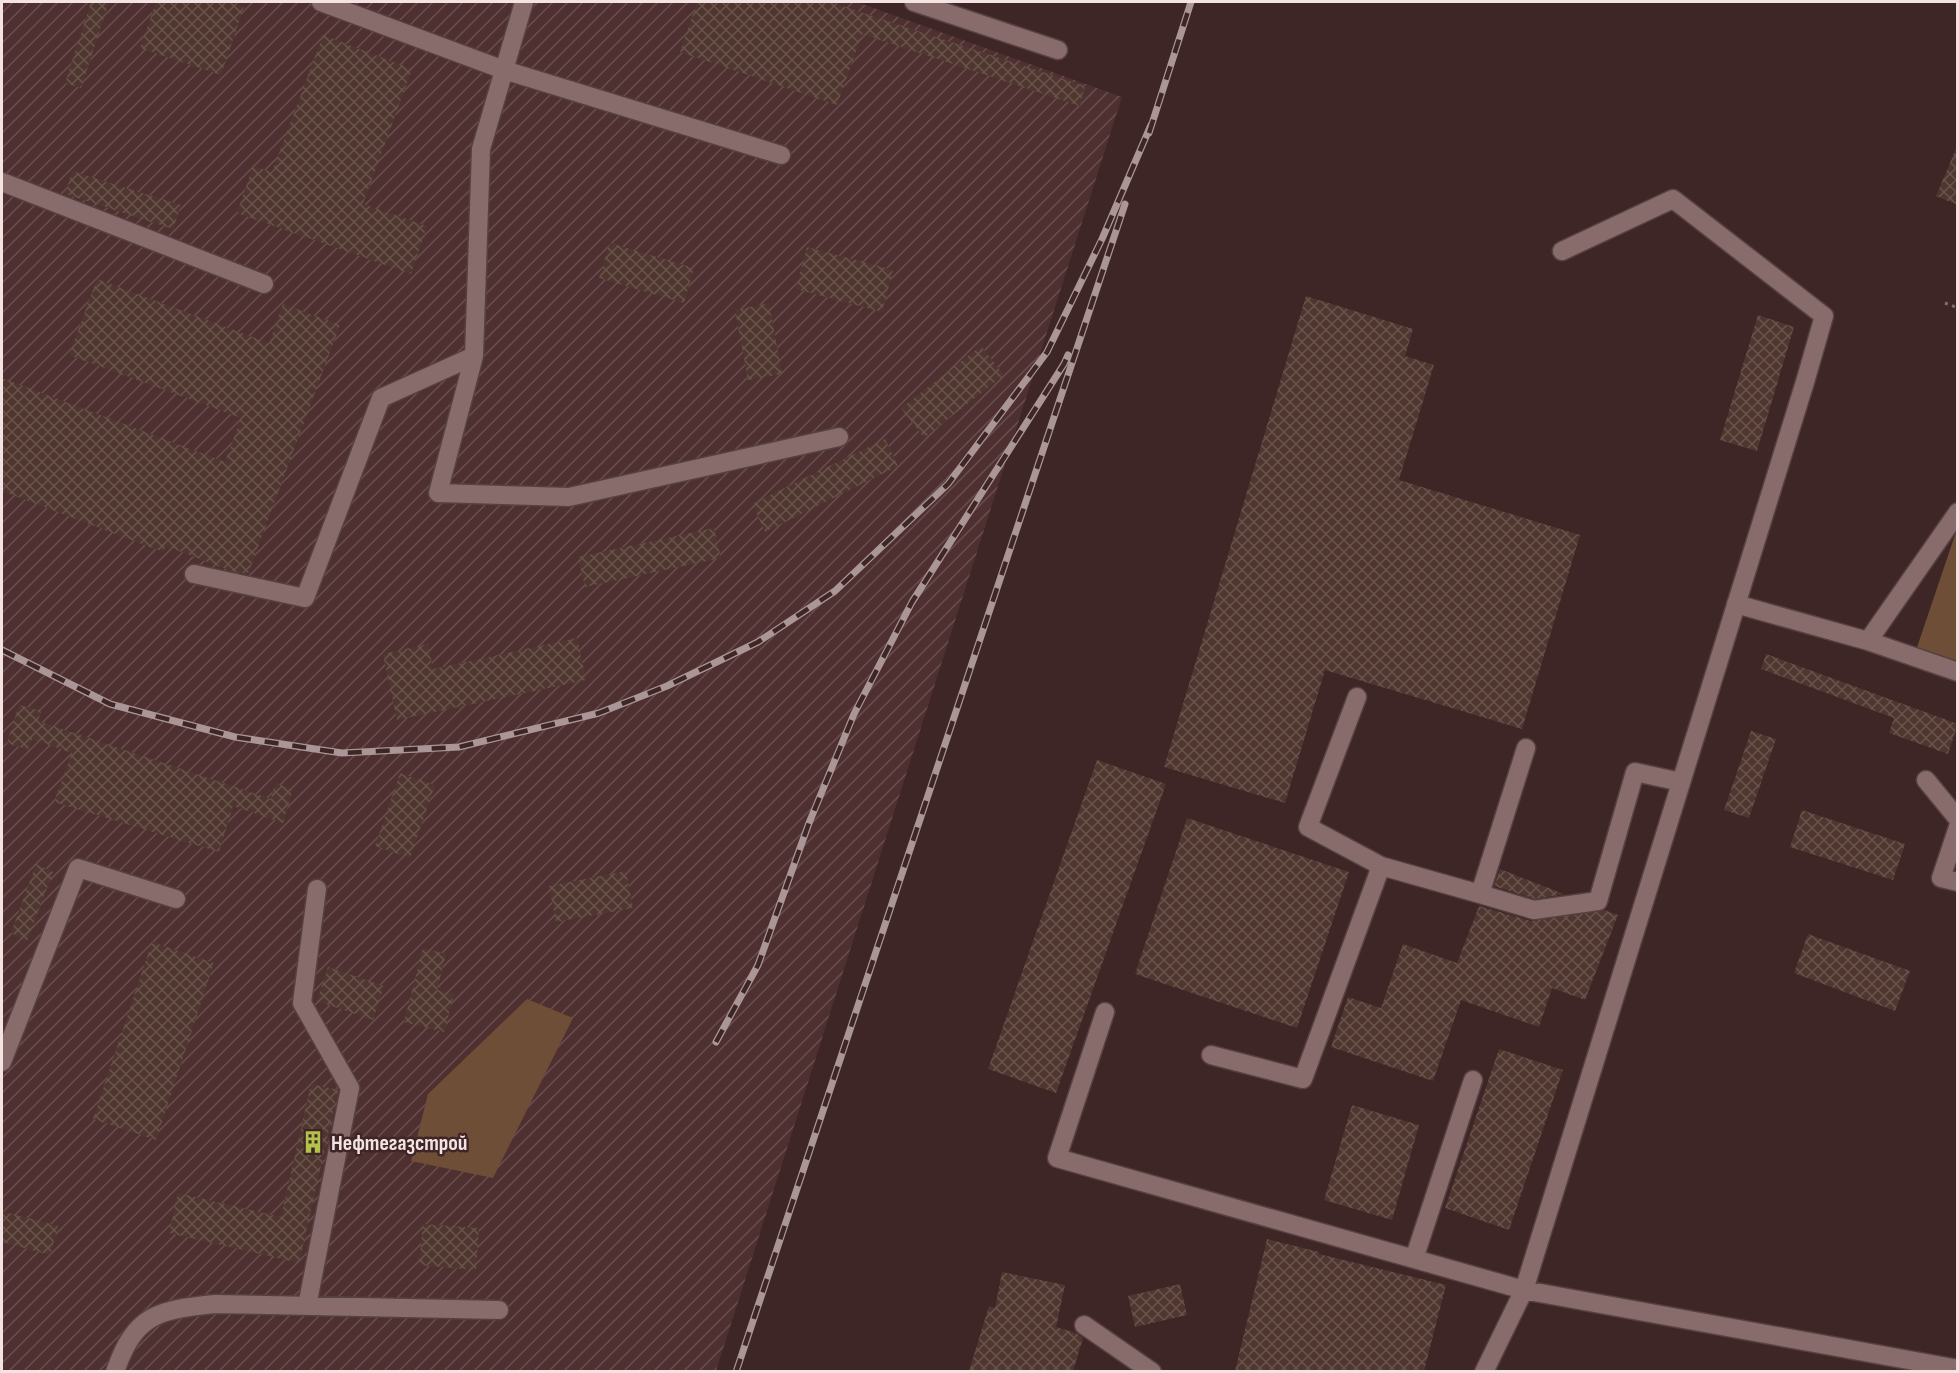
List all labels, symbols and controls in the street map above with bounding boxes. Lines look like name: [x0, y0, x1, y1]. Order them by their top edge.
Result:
building icon: Нефтегазстрой: [300, 1129, 326, 1155]
place label: Нефтегазстрой: [331, 1130, 468, 1157]

